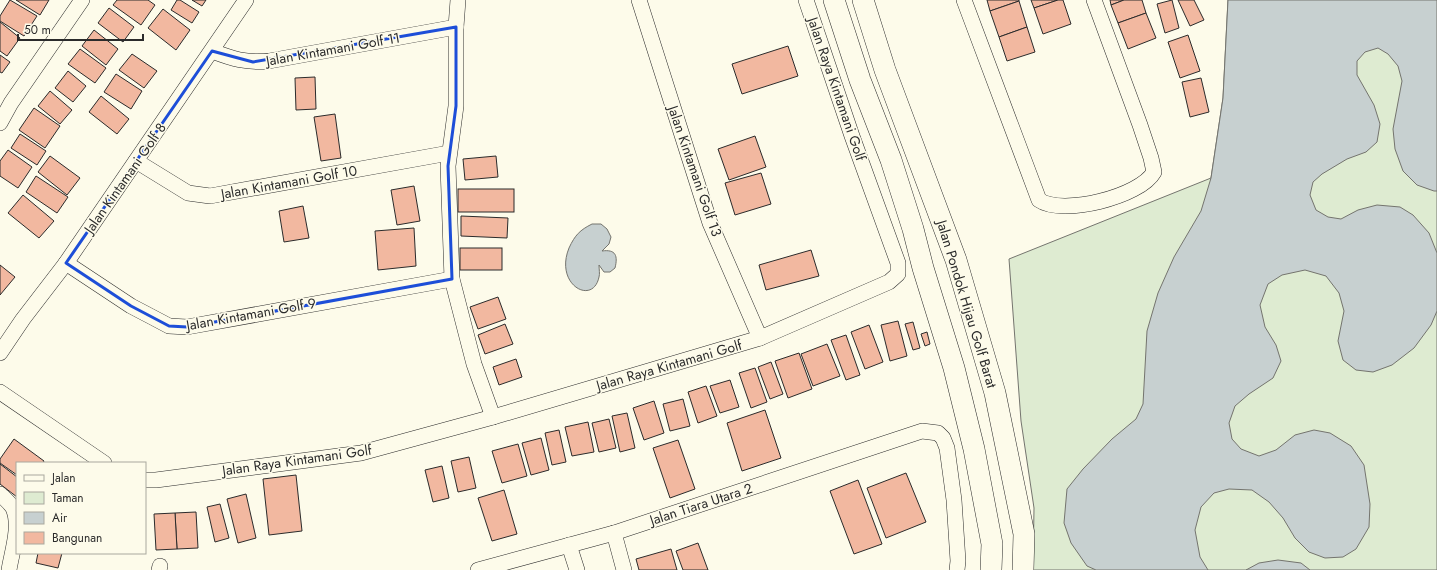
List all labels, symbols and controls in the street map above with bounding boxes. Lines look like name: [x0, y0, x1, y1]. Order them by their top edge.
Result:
street label: Jalan Raya Kintamani Golf: [802, 13, 871, 164]
scale bar: [18, 16, 143, 42]
text: 50 m: [24, 21, 51, 39]
street label: Jalan Kintamani Golf 11: [262, 27, 402, 71]
street label: Jalan Kintamani Golf 13: [663, 101, 727, 239]
street label: Jalan Kintamani Golf 8: [78, 119, 171, 239]
street label: Jalan Kintamani Golf 10: [217, 160, 359, 204]
street label: Jalan Pondok Hijau Golf Barat: [931, 216, 1002, 391]
street label: Jalan Kintamani Golf 9: [183, 293, 317, 336]
street label: Jalan Raya Kintamani Golf: [592, 334, 745, 396]
street label: Jalan Raya Kintamani Golf: [219, 439, 374, 481]
legend: [16, 462, 146, 554]
text: Jalan: [50, 469, 75, 487]
street label: Jalan Tiara Utara 2: [645, 478, 755, 531]
text: Taman: [52, 489, 84, 507]
text: Air: [52, 509, 68, 527]
text: Bangunan: [52, 529, 102, 547]

